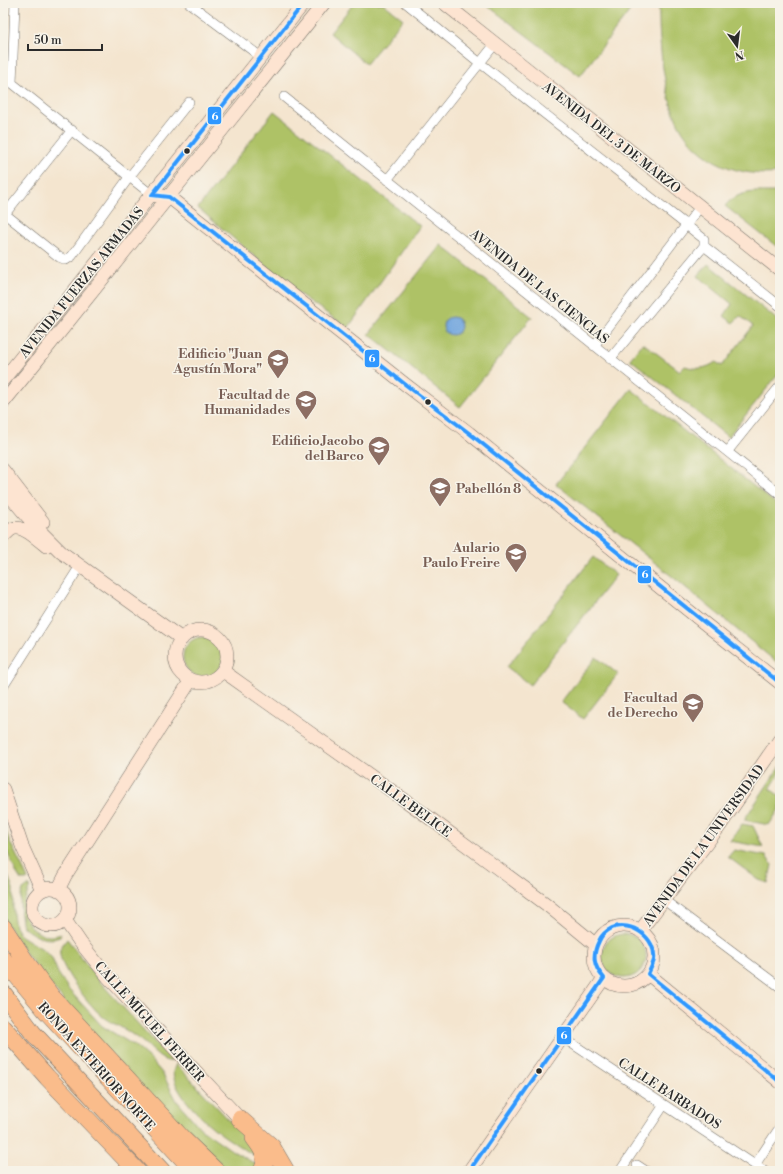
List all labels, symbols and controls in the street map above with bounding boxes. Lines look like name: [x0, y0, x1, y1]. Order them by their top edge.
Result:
scale bar: [28, 26, 102, 52]
north arrow: [717, 26, 757, 66]
text: 50 m: [34, 33, 62, 48]
text: N: [733, 47, 745, 63]
street label: AVENIDA DEL 3 DE MARZO: [538, 78, 684, 197]
line badge: 6: [207, 106, 222, 125]
text: 6: [212, 110, 219, 124]
unlabelled marker: [182, 146, 192, 156]
street label: AVENIDA FUERZAS ARMADAS: [15, 204, 147, 362]
street label: AVENIDA DE LAS CIENCIAS: [466, 225, 612, 348]
place label: Edificio "Juan Agustín Mora": [172, 346, 262, 377]
school or university icon: Edificio "Juan Agustín Mora": [265, 347, 291, 380]
line badge: 6: [364, 349, 380, 368]
text: 6: [369, 352, 376, 366]
place label: Facultad de Humanidades: [204, 387, 290, 418]
school or university icon: Facultad de Humanidades: [293, 388, 319, 421]
unlabelled marker: [423, 397, 433, 407]
place label: Edificio Jacobo del Barco: [272, 433, 364, 464]
school or university icon: Edificio Jacobo del Barco: [366, 434, 392, 467]
school or university icon: Pabellón 8: [427, 475, 453, 508]
place label: Pabellón 8: [456, 481, 521, 497]
place label: Aulario Paulo Freire: [423, 540, 500, 571]
school or university icon: Aulario Paulo Freire: [503, 541, 529, 574]
line badge: 6: [637, 565, 652, 584]
text: 6: [642, 568, 649, 582]
place label: Facultad de Derecho: [608, 690, 678, 721]
school or university icon: Facultad de Derecho: [680, 691, 706, 724]
street label: AVENIDA DE LA UNIVERSIDAD: [639, 762, 768, 930]
street label: CALLE BELICE: [367, 771, 454, 841]
street label: CALLE MIGUEL FERRER: [91, 958, 208, 1086]
street label: RONDA EXTERIOR NORTE: [34, 999, 158, 1134]
line badge: 6: [556, 1026, 572, 1045]
text: 6: [561, 1029, 568, 1043]
street label: CALLE BARBADOS: [615, 1055, 724, 1133]
unlabelled marker: [534, 1066, 544, 1076]

